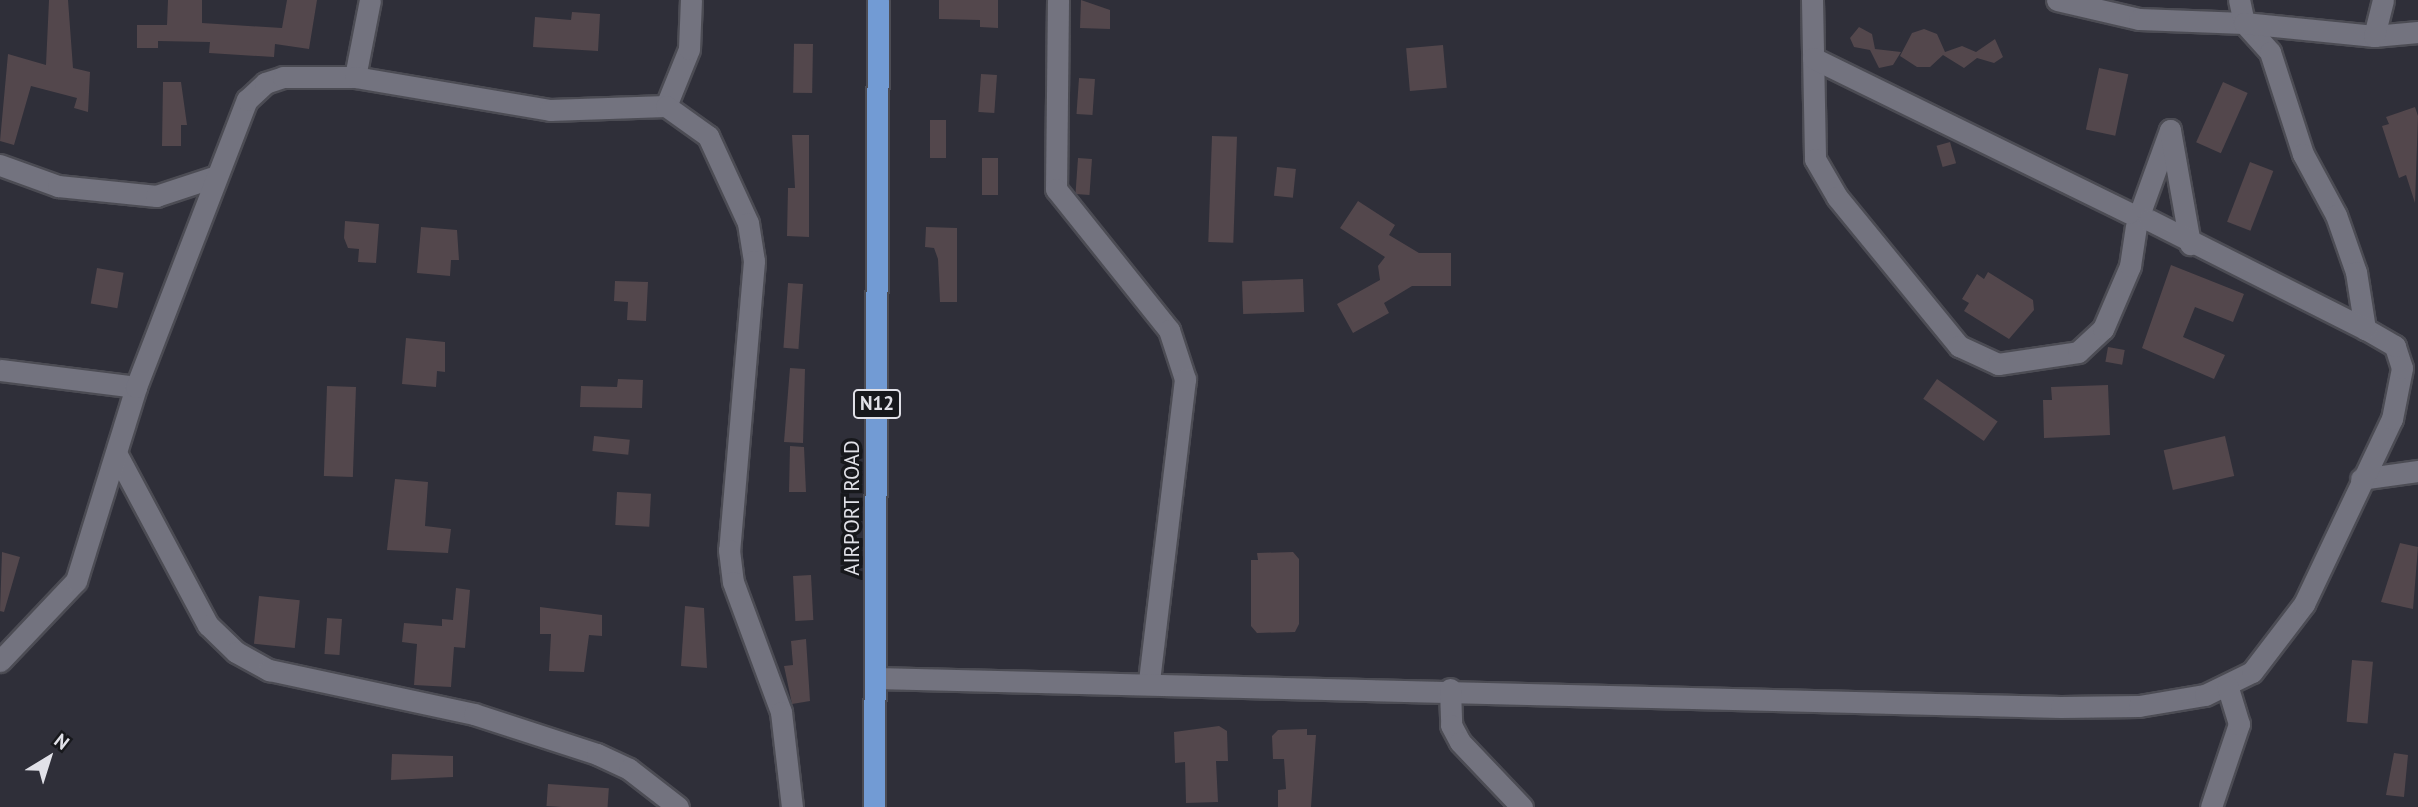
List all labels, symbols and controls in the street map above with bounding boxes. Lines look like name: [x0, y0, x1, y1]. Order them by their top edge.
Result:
road number: N12: [852, 388, 902, 420]
street label: AIRPORT ROAD: [839, 440, 865, 576]
north arrow: [14, 723, 84, 793]
text: N: [50, 728, 74, 755]

